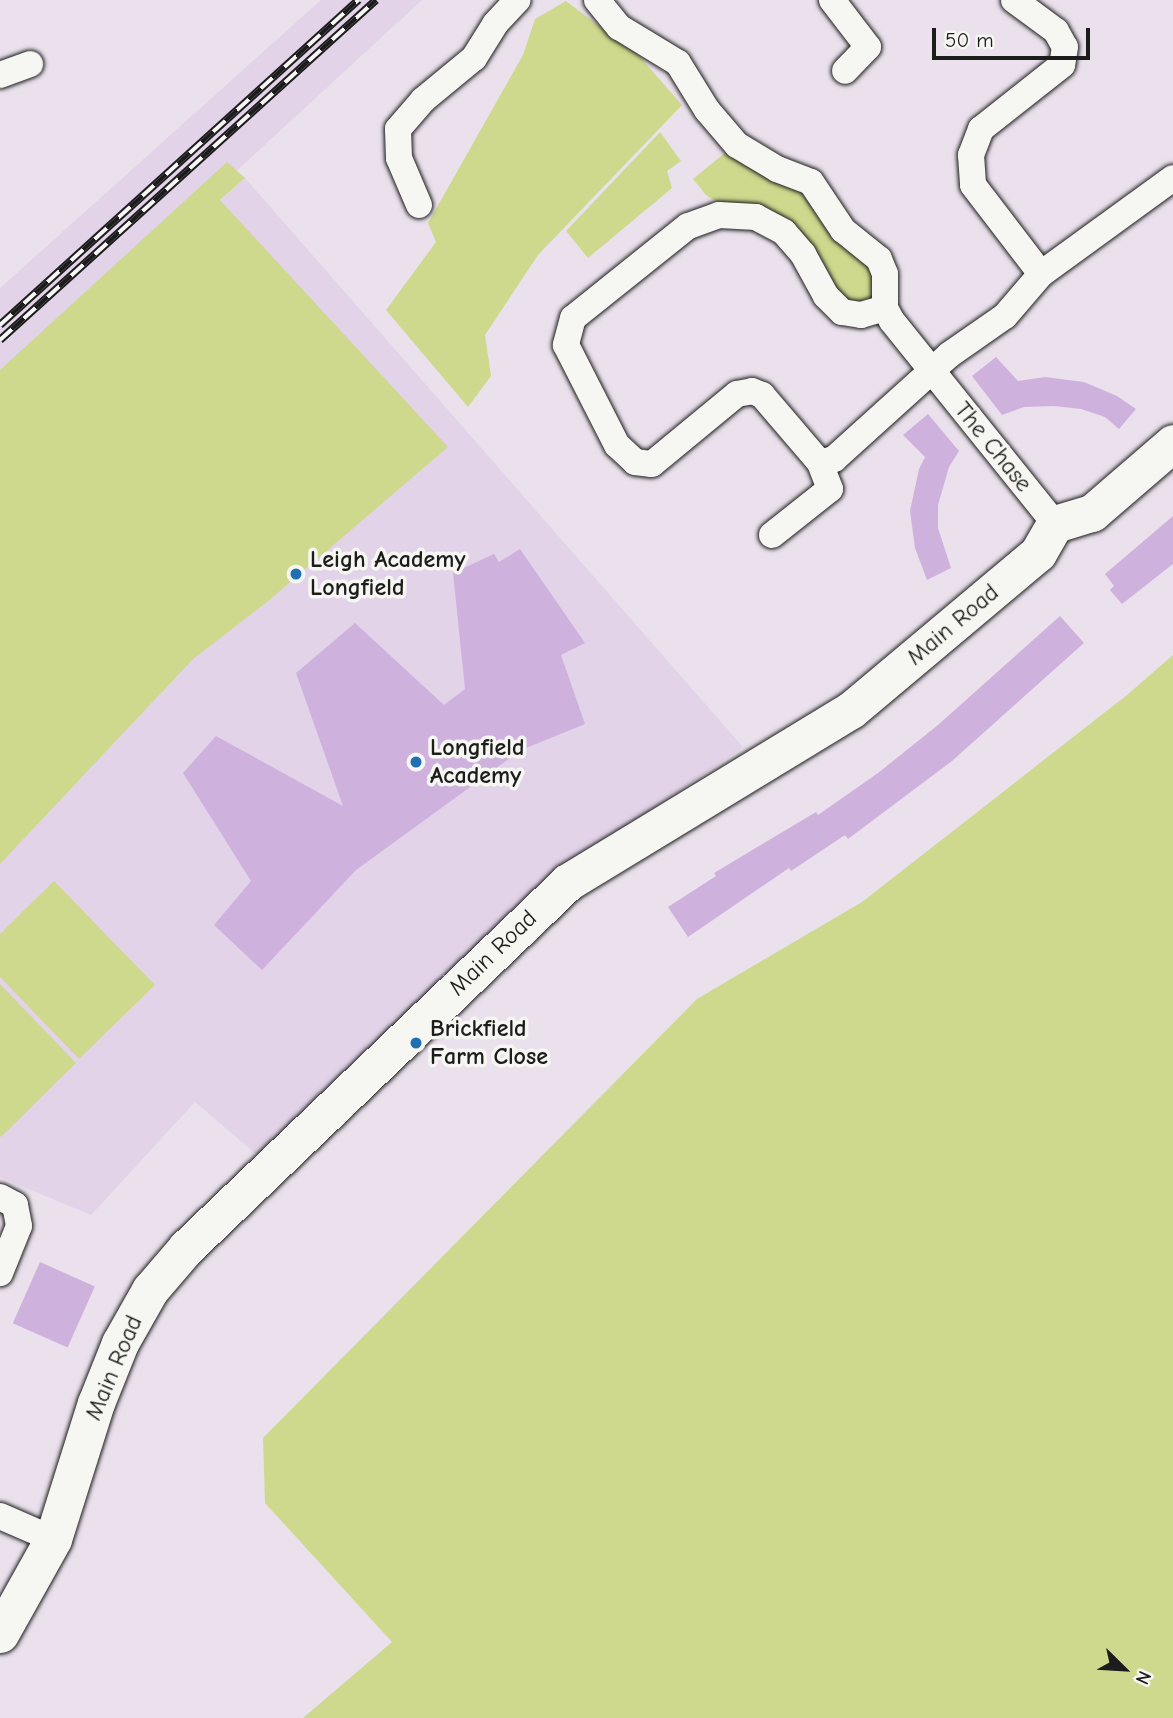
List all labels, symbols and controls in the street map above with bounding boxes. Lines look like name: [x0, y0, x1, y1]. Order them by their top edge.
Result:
scale bar: [935, 14, 1092, 58]
text: 50 m: [945, 28, 994, 52]
street label: The Chase: [948, 396, 1038, 498]
place label: Leigh Academy Longfield: [310, 546, 465, 602]
marker: Leigh Academy Longfield: [288, 566, 304, 582]
street label: Main Road: [901, 578, 1005, 672]
place label: Longfield Academy: [430, 734, 524, 790]
marker: Longfield Academy: [408, 754, 424, 770]
street label: Main Road: [443, 904, 543, 1002]
place label: Brickfield Farm Close: [430, 1015, 548, 1071]
marker: Brickfield Farm Close: [408, 1035, 424, 1051]
street label: Main Road: [79, 1311, 149, 1425]
north arrow: [1089, 1634, 1159, 1704]
text: N: [1131, 1667, 1156, 1688]

